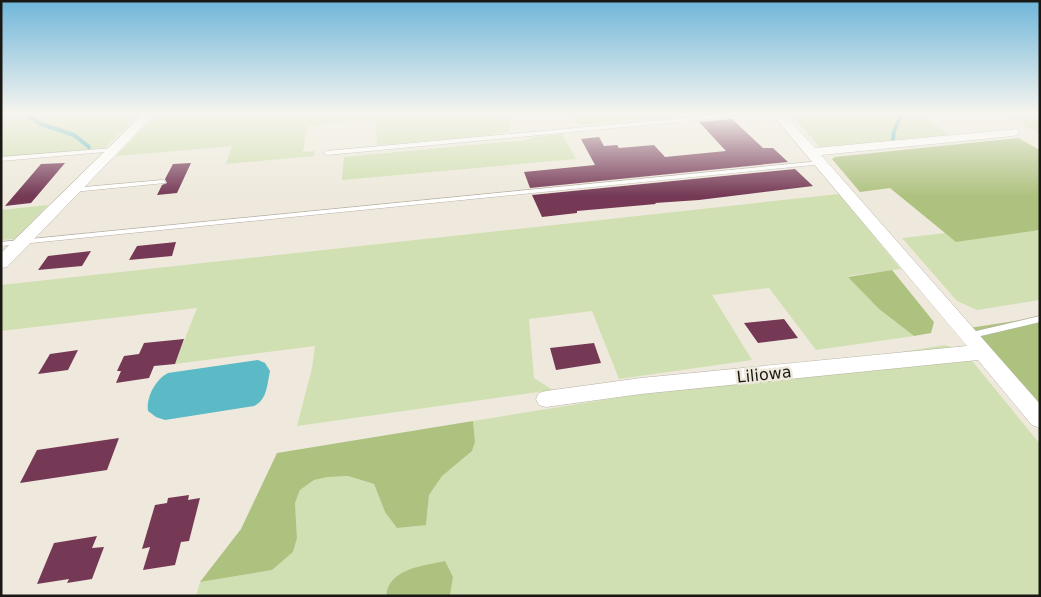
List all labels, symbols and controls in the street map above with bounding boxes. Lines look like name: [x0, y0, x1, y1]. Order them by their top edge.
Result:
street label: Liliowa: [736, 362, 792, 387]

